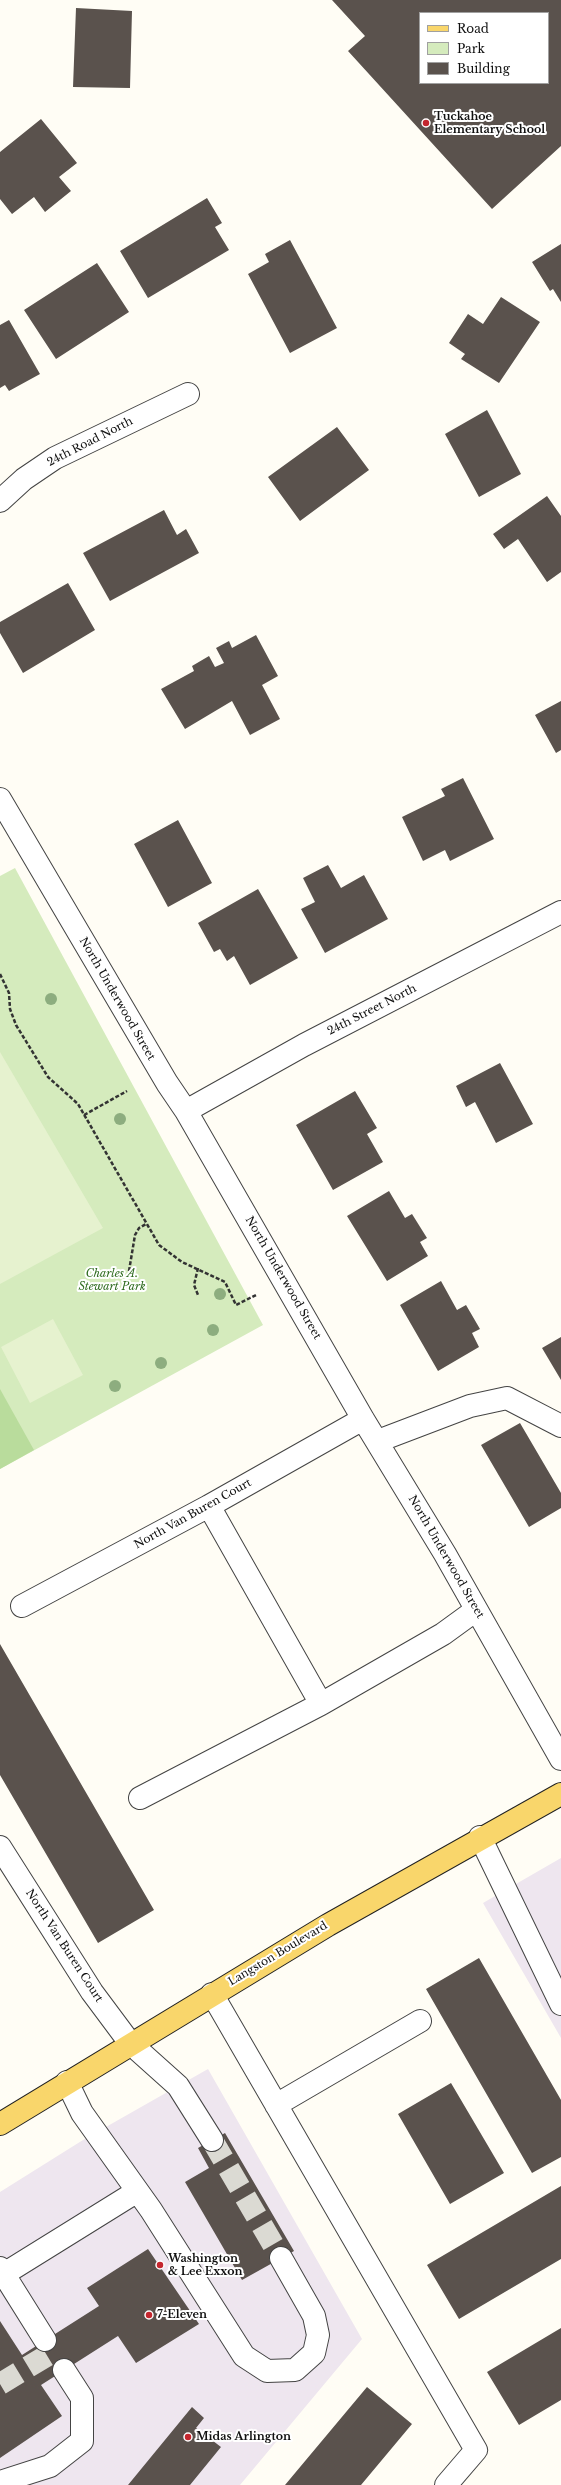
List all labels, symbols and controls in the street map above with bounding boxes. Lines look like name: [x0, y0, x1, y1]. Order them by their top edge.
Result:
legend: [419, 12, 549, 84]
text: Road: [457, 21, 489, 36]
text: Park: [457, 41, 485, 56]
text: Building: [457, 61, 510, 76]
place label: Tuckahoe Elementary School: [434, 110, 545, 136]
marker: Tuckahoe Elementary School: [421, 118, 431, 128]
street label: 24th Road North: [45, 415, 135, 469]
street label: North Underwood Street: [76, 935, 158, 1063]
street label: 24th Street North: [325, 982, 419, 1038]
street label: North Underwood Street: [242, 1214, 324, 1342]
park label: Charles A. Stewart Park: [78, 1267, 146, 1293]
street label: North Van Buren Court: [132, 1476, 254, 1552]
street label: North Underwood Street: [405, 1493, 487, 1621]
street label: North Van Buren Court: [23, 1887, 105, 2005]
street label: Langston Boulevard: [226, 1919, 330, 1989]
place label: Washington & Lee Exxon: [168, 2252, 242, 2278]
marker: Washington & Lee Exxon: [155, 2260, 165, 2270]
place label: 7-Eleven: [157, 2308, 207, 2322]
marker: 7-Eleven: [144, 2310, 154, 2320]
place label: Midas Arlington: [196, 2430, 291, 2444]
marker: Midas Arlington: [183, 2432, 193, 2442]

